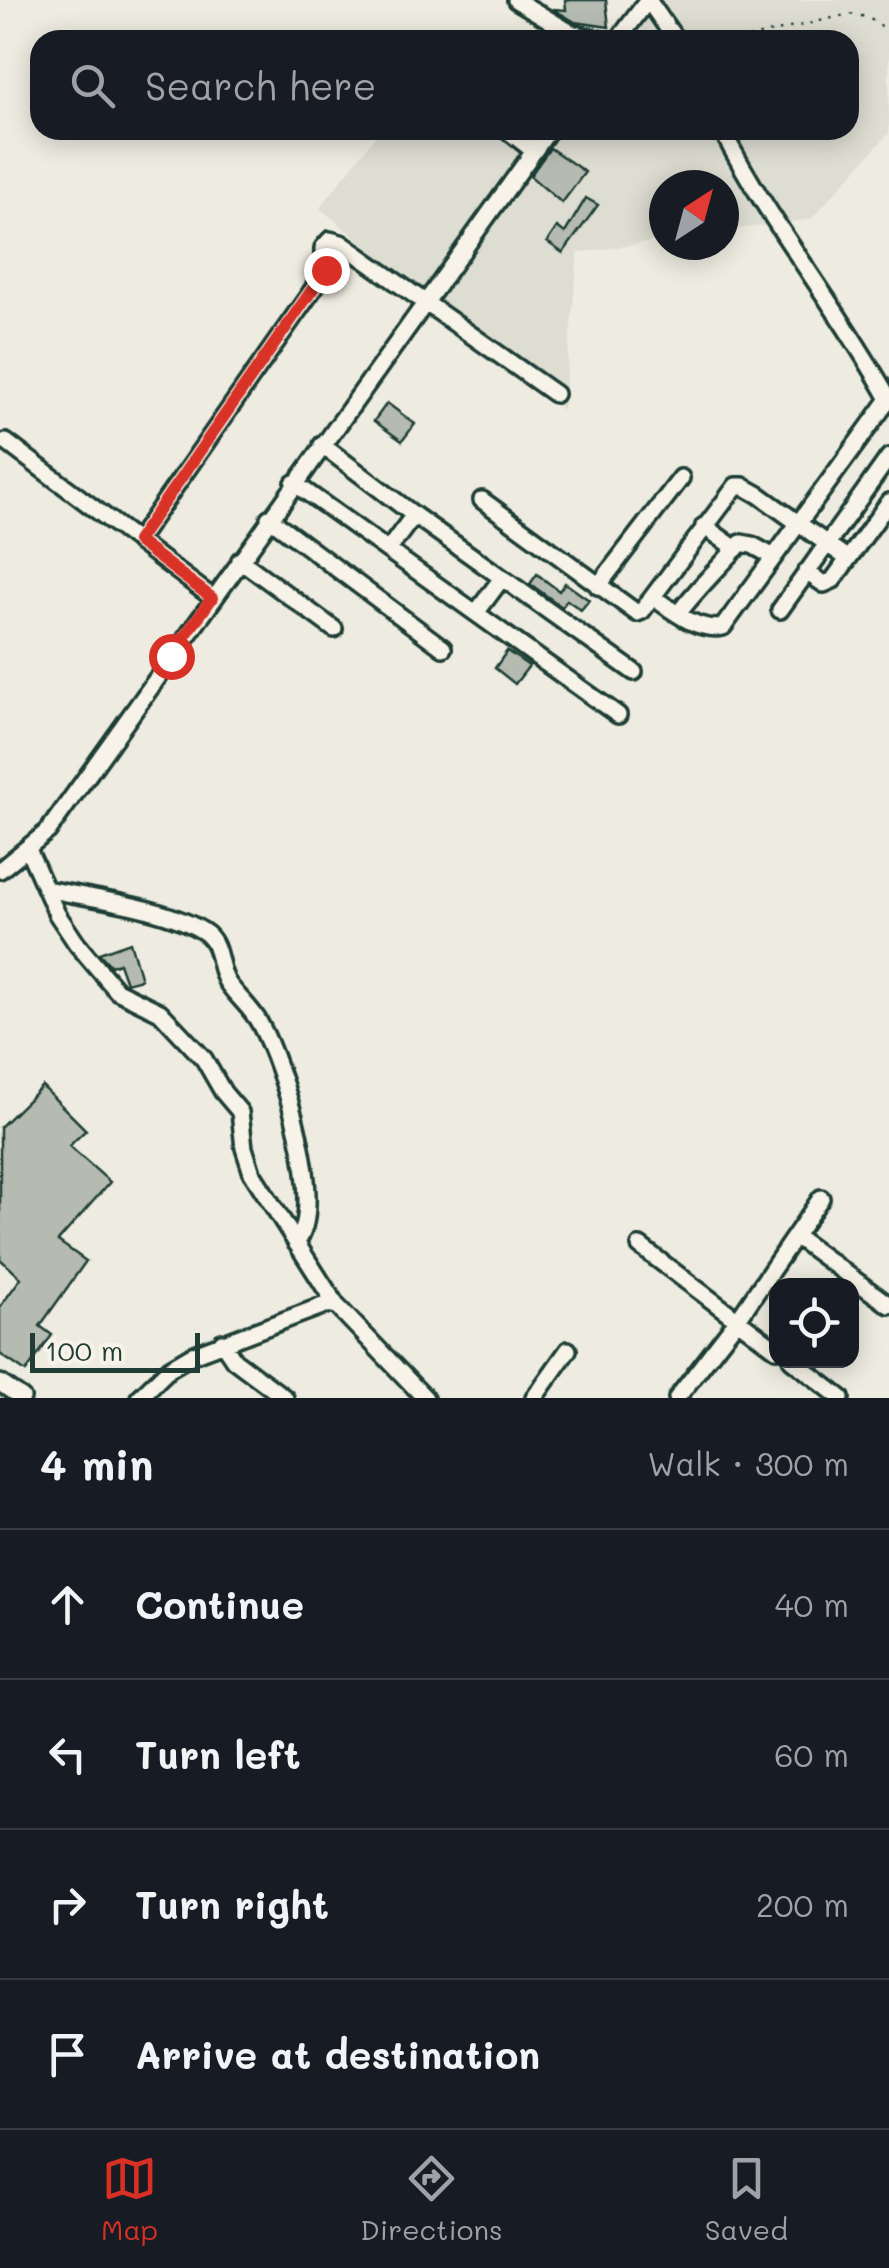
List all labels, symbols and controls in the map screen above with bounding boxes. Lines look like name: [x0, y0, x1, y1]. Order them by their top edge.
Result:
search box: [30, 30, 859, 140]
icon: search: [65, 58, 120, 113]
text: Search here: [145, 60, 376, 110]
north arrow: [649, 170, 739, 260]
route end: [304, 248, 350, 294]
route start: [149, 634, 195, 680]
map controls: [769, 1278, 859, 1368]
button: locate: [769, 1278, 859, 1368]
scale bar: [30, 1328, 200, 1372]
text: 100 m: [45, 1332, 123, 1368]
text: 4 min: [40, 1436, 153, 1491]
text: Walk · 300 m: [648, 1442, 849, 1484]
icon: ahead: [40, 1577, 95, 1632]
text: Continue: [135, 1579, 304, 1629]
text: 40 m: [775, 1583, 849, 1625]
icon: left: [40, 1727, 95, 1782]
text: Turn left: [135, 1729, 301, 1779]
text: 60 m: [774, 1733, 849, 1775]
icon: right: [40, 1877, 95, 1932]
text: Turn right: [135, 1879, 329, 1929]
text: 200 m: [756, 1883, 849, 1925]
icon: arrive: [40, 2027, 95, 2082]
text: Arrive at destination: [135, 2029, 540, 2079]
tab: Map: [101, 2151, 158, 2247]
tab: Directions: [360, 2151, 503, 2247]
tab: Saved: [705, 2151, 788, 2247]

